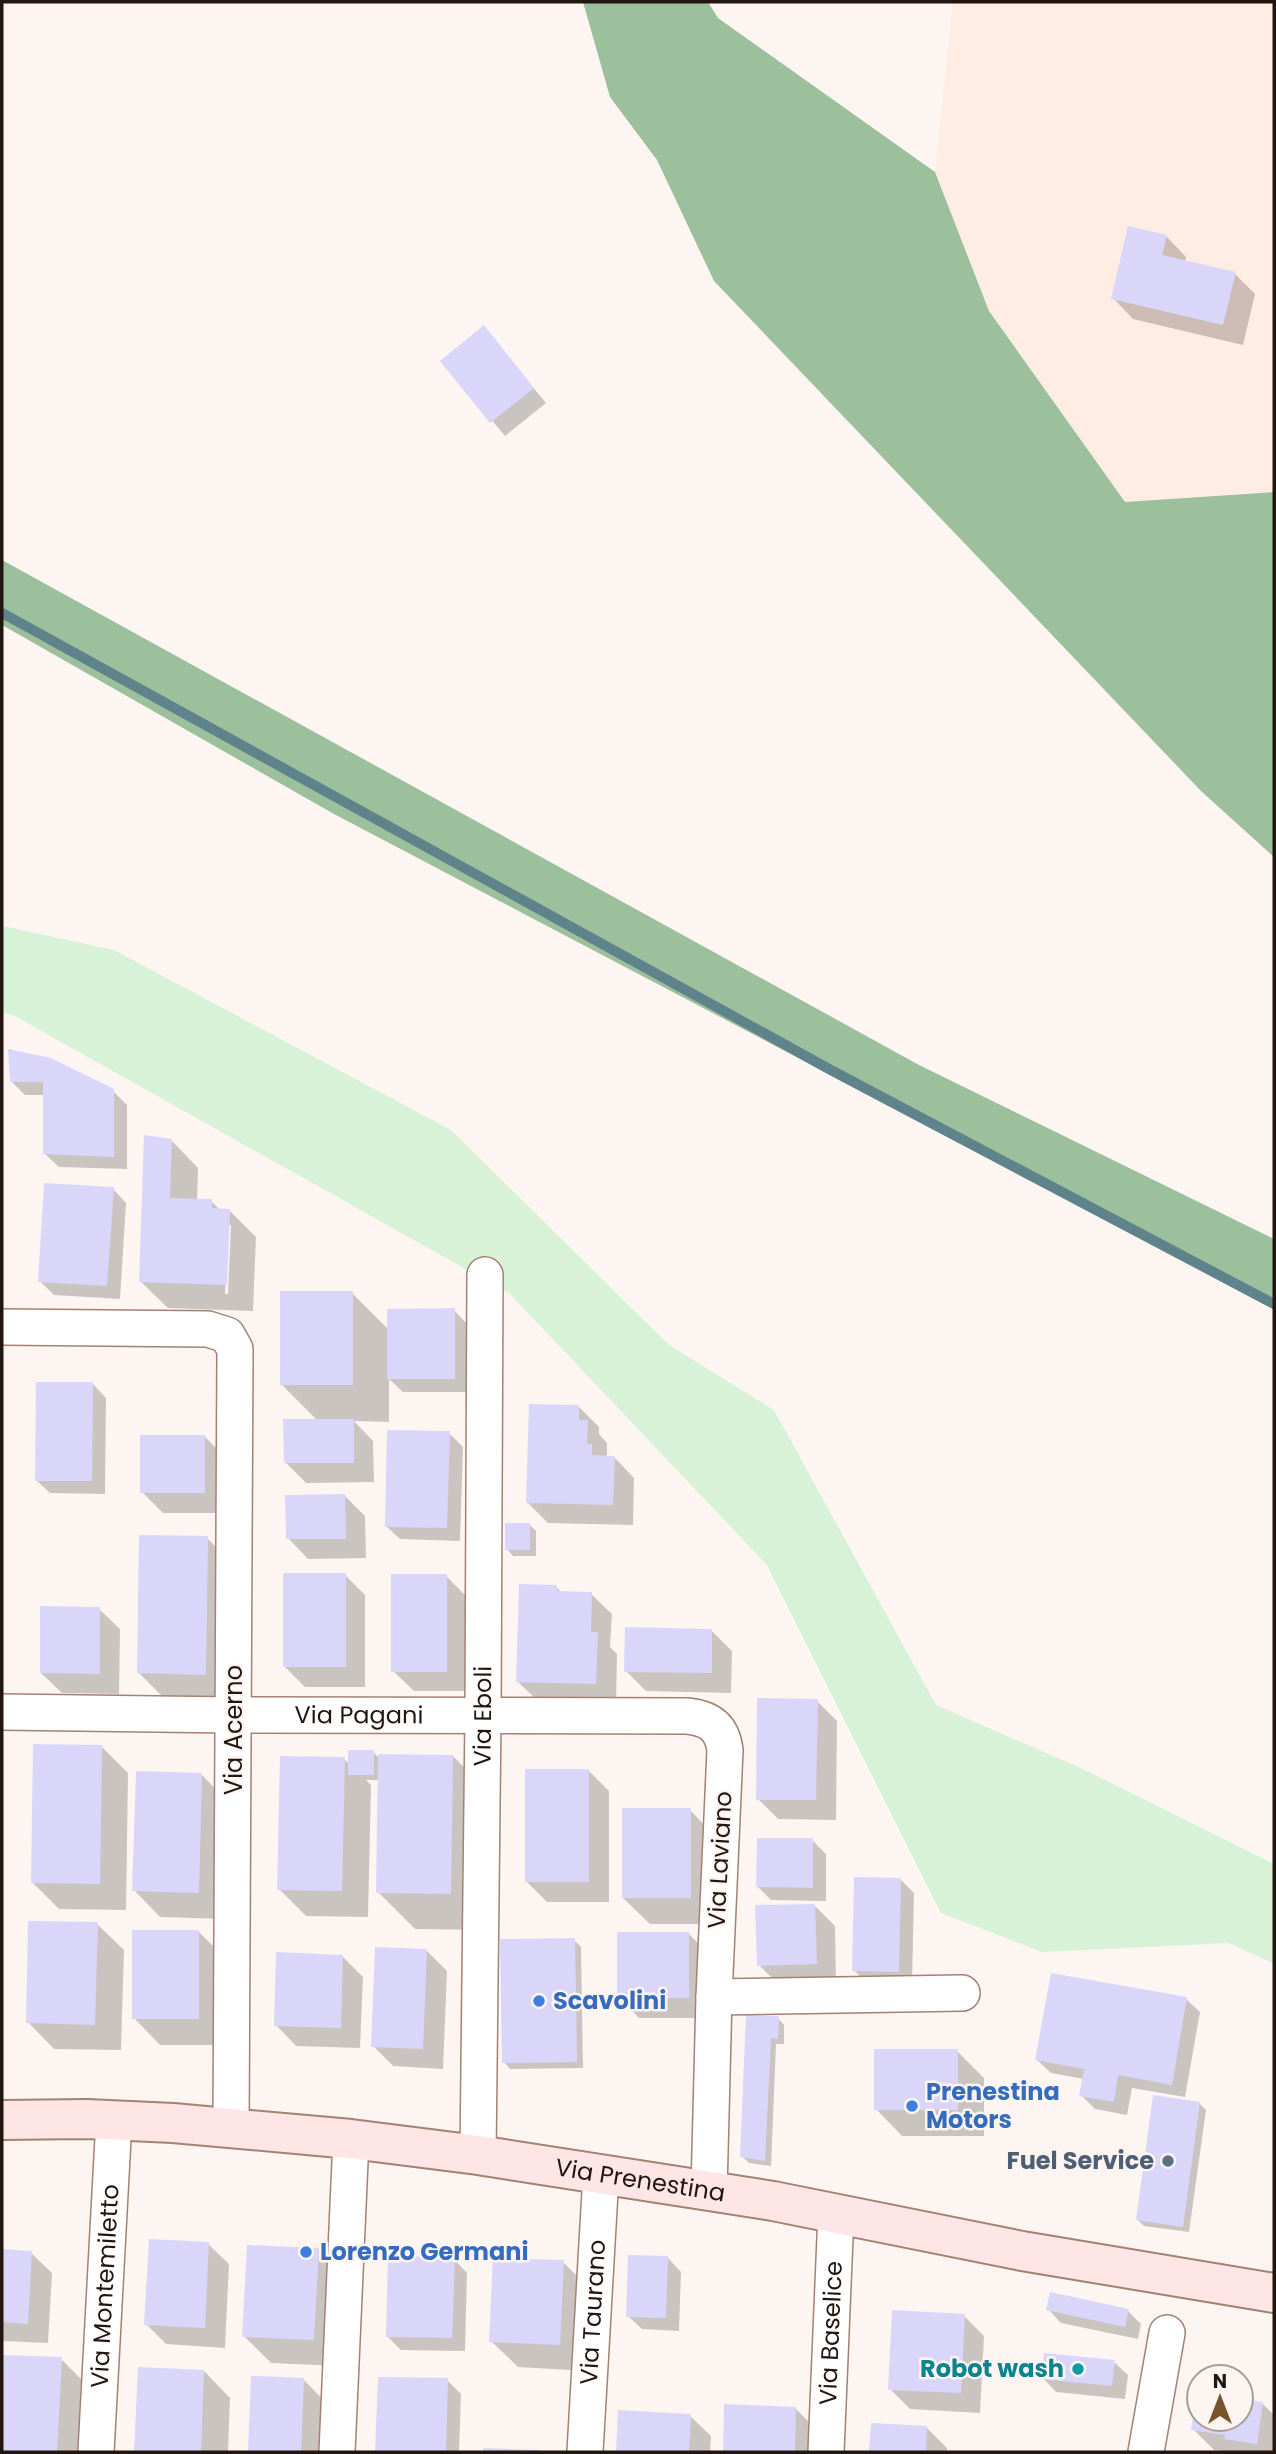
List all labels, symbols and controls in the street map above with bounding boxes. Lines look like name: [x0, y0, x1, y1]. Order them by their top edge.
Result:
street label: Via Acerno: [217, 1665, 250, 1795]
street label: Via Eboli: [465, 1666, 499, 1766]
street label: Via Pagani: [295, 1698, 423, 1731]
street label: Via Laviano: [699, 1790, 740, 1930]
place label: Scavolini: [553, 1984, 666, 2017]
marker: Scavolini: [531, 1993, 547, 2009]
place label: Prenestina Motors: [926, 2075, 1060, 2136]
marker: Prenestina Motors: [904, 2098, 920, 2114]
place label: Fuel Service: [1007, 2144, 1154, 2177]
street label: Via Prenestina: [553, 2150, 728, 2209]
marker: Fuel Service: [1160, 2153, 1176, 2169]
street label: Via Montemiletto: [82, 2183, 126, 2389]
place label: Lorenzo Germani: [320, 2235, 529, 2268]
street label: Via Taurano: [572, 2239, 613, 2386]
marker: Lorenzo Germani: [298, 2244, 314, 2260]
street label: Via Baselice: [811, 2260, 850, 2406]
place label: Robot wash: [920, 2352, 1064, 2385]
marker: Robot wash: [1070, 2361, 1086, 2377]
north arrow: [1185, 2363, 1255, 2433]
text: N: [1213, 2368, 1227, 2395]

